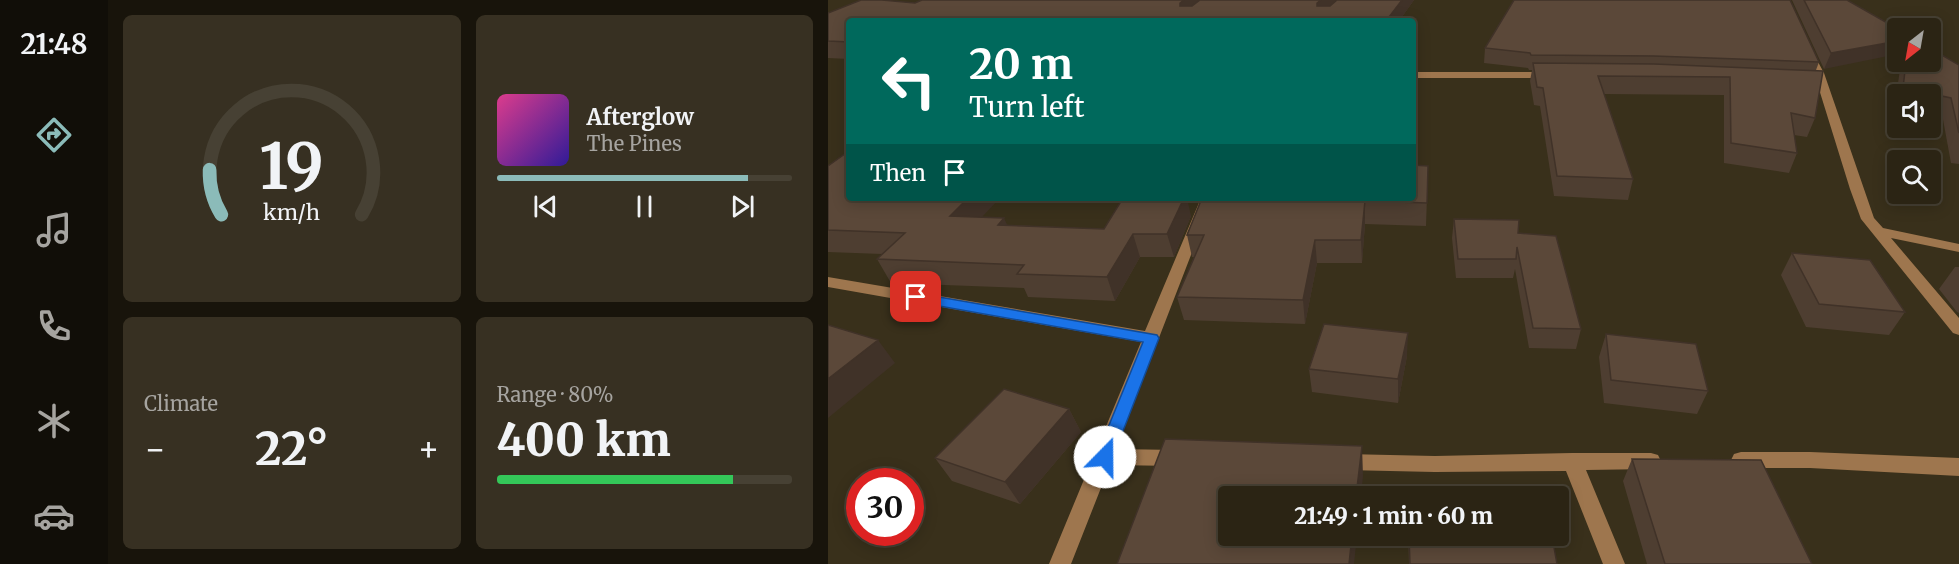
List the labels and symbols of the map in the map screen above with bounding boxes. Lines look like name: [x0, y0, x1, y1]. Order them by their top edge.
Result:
north arrow: [1887, 18, 1941, 72]
pin: [890, 271, 941, 322]
position arrow: [1073, 425, 1137, 489]
speed limit sign: 30: [846, 468, 924, 546]

